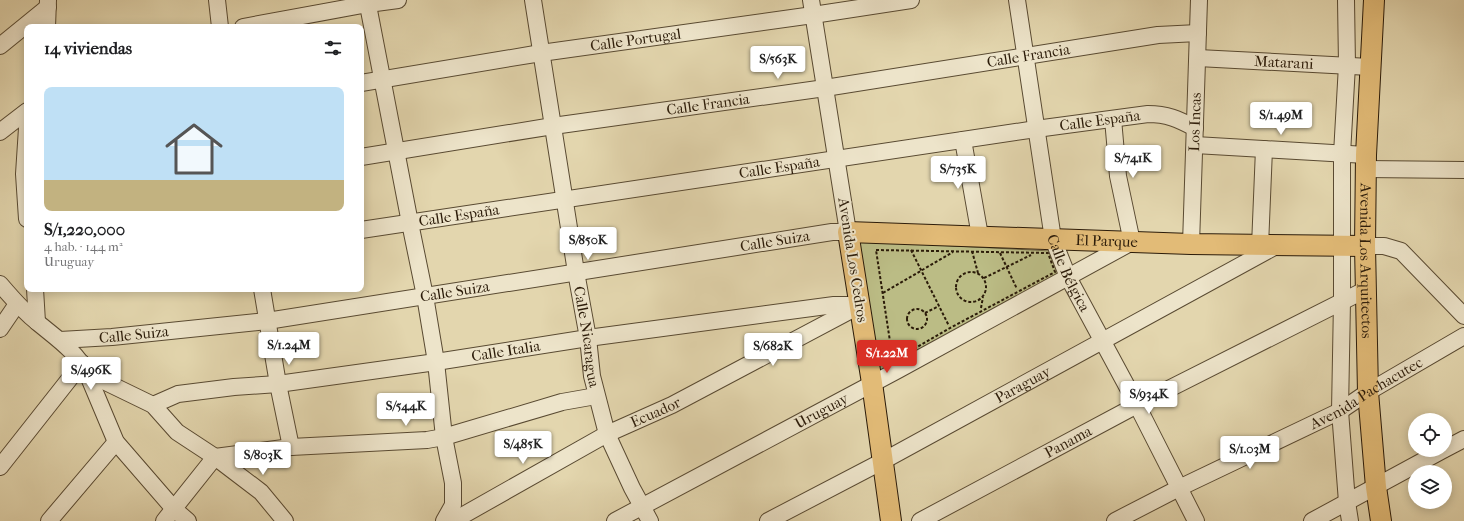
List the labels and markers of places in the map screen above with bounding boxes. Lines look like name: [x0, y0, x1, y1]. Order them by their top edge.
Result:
pin: S/563K: [745, 46, 811, 80]
pin: S/1.49M: [1244, 102, 1318, 136]
pin: S/741K: [1100, 145, 1166, 179]
pin: S/735K: [925, 156, 991, 190]
pin: S/850K: [555, 227, 621, 261]
pin: S/1.24M: [252, 332, 326, 366]
pin: S/682K: [740, 333, 806, 367]
pin: S/1.22M: [850, 340, 924, 374]
pin: S/496K: [58, 357, 124, 391]
pin: S/934K: [1116, 381, 1182, 415]
pin: S/544K: [373, 393, 439, 427]
pin: S/485K: [490, 431, 556, 465]
pin: S/1.03M: [1213, 436, 1287, 470]
pin: S/803K: [230, 442, 296, 476]

